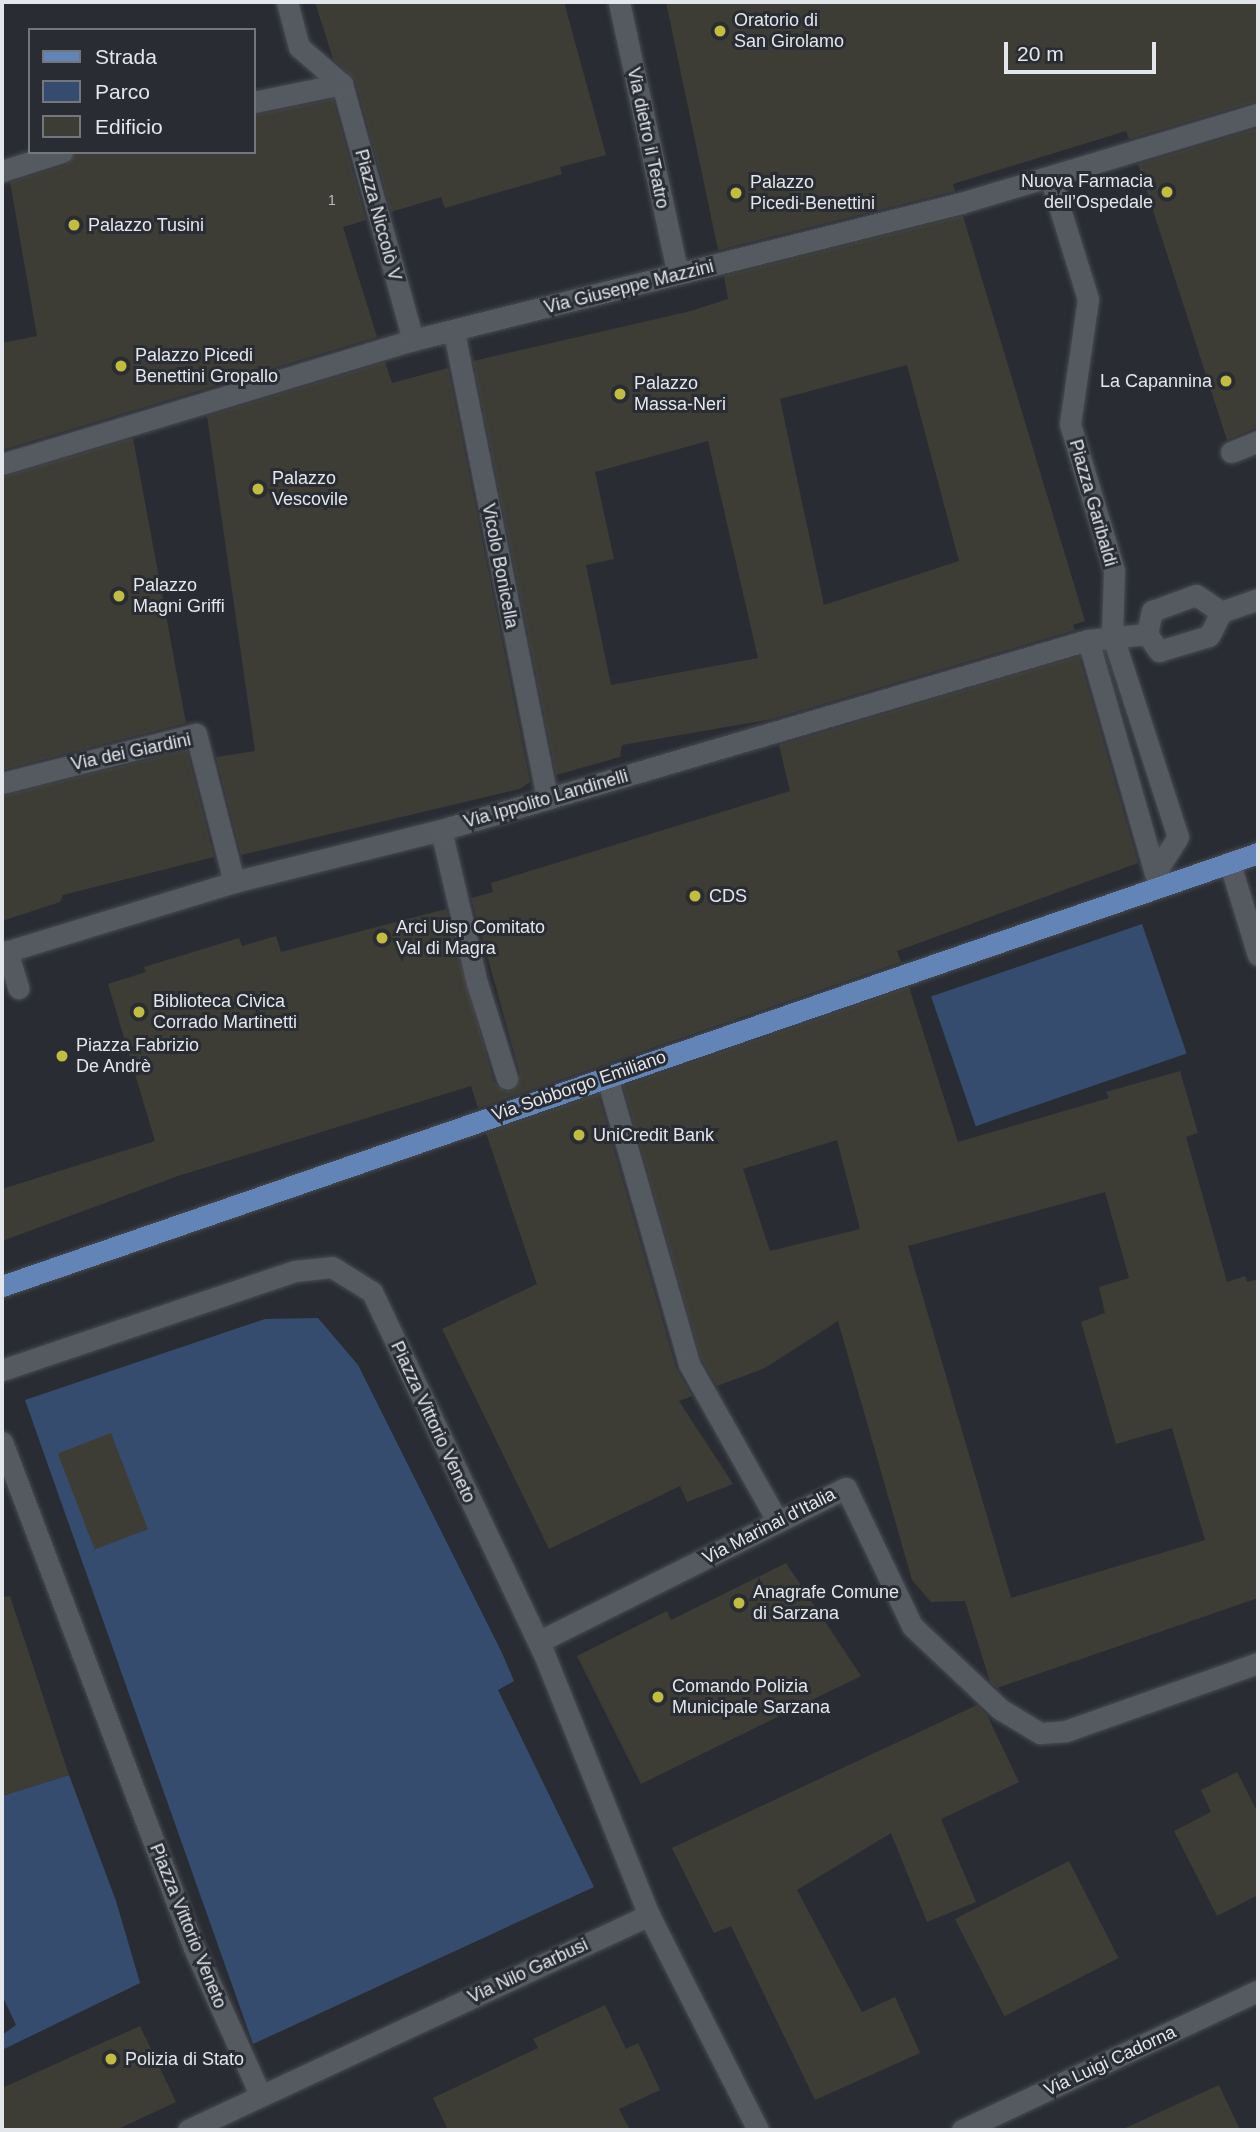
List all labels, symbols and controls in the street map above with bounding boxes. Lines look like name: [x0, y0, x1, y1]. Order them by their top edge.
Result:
place label: Oratorio di San Girolamo: [734, 10, 844, 52]
marker: Oratorio di San Girolamo: [712, 23, 728, 39]
legend: [28, 28, 256, 154]
scale bar: [1008, 28, 1160, 72]
text: 20 m: [1017, 42, 1064, 65]
text: Strada: [95, 45, 157, 68]
street label: Via dietro il Teatro: [622, 65, 674, 211]
text: Parco: [95, 80, 150, 103]
text: Edificio: [95, 115, 163, 138]
street label: Piazza Niccolò V: [350, 147, 406, 283]
place label: Nuova Farmacia dell’Ospedale: [1021, 171, 1153, 214]
place label: Palazzo Picedi-Benettini: [750, 172, 875, 214]
marker: Nuova Farmacia dell’Ospedale: [1159, 184, 1175, 200]
marker: Palazzo Picedi-Benettini: [728, 185, 744, 201]
house number: 1: [328, 192, 336, 208]
place label: Palazzo Tusini: [88, 214, 204, 236]
marker: Palazzo Tusini: [66, 217, 82, 233]
street label: Via Giuseppe Mazzini: [542, 256, 716, 318]
place label: Palazzo Picedi Benettini Gropallo: [135, 345, 278, 388]
marker: Palazzo Picedi Benettini Gropallo: [113, 358, 129, 374]
place label: La Capannina: [1100, 370, 1212, 392]
place label: Palazzo Massa-Neri: [634, 373, 726, 416]
marker: La Capannina: [1218, 373, 1234, 389]
marker: Palazzo Massa-Neri: [612, 386, 628, 402]
street label: Piazza Garibaldi: [1065, 437, 1121, 569]
place label: Palazzo Vescovile: [272, 468, 348, 510]
marker: Palazzo Vescovile: [250, 481, 266, 497]
street label: Vicolo Bonicella: [477, 502, 523, 630]
place label: Palazzo Magni Griffi: [133, 575, 225, 618]
marker: Palazzo Magni Griffi: [111, 588, 127, 604]
street label: Via dei Giardini: [69, 729, 193, 775]
street label: Via Ippolito Landinelli: [461, 765, 631, 833]
place label: CDS: [709, 885, 747, 907]
marker: CDS: [687, 888, 703, 904]
place label: Arci Uisp Comitato Val di Magra: [396, 917, 545, 960]
marker: Arci Uisp Comitato Val di Magra: [374, 930, 390, 946]
place label: Biblioteca Civica Corrado Martinetti: [153, 991, 297, 1034]
marker: Biblioteca Civica Corrado Martinetti: [131, 1004, 147, 1020]
place label: Piazza Fabrizio De Andrè: [76, 1035, 199, 1078]
street label: Via Sobborgo Emiliano: [489, 1046, 669, 1126]
marker: Piazza Fabrizio De Andrè: [54, 1048, 70, 1064]
place label: UniCredit Bank: [593, 1124, 714, 1146]
marker: UniCredit Bank: [571, 1127, 587, 1143]
street label: Piazza Vittorio Veneto: [386, 1338, 480, 1506]
street label: Via Marinai d'Italia: [699, 1483, 839, 1569]
place label: Anagrafe Comune di Sarzana: [753, 1582, 899, 1624]
marker: Anagrafe Comune di Sarzana: [731, 1595, 747, 1611]
place label: Comando Polizia Municipale Sarzana: [672, 1676, 830, 1718]
marker: Comando Polizia Municipale Sarzana: [650, 1689, 666, 1705]
street label: Piazza Vittorio Veneto: [145, 1840, 231, 2012]
street label: Via Nilo Garbusi: [465, 1934, 591, 2008]
street label: Via Luigi Cadorna: [1041, 2021, 1179, 2101]
place label: Polizia di Stato: [125, 2048, 244, 2070]
marker: Polizia di Stato: [103, 2051, 119, 2067]

